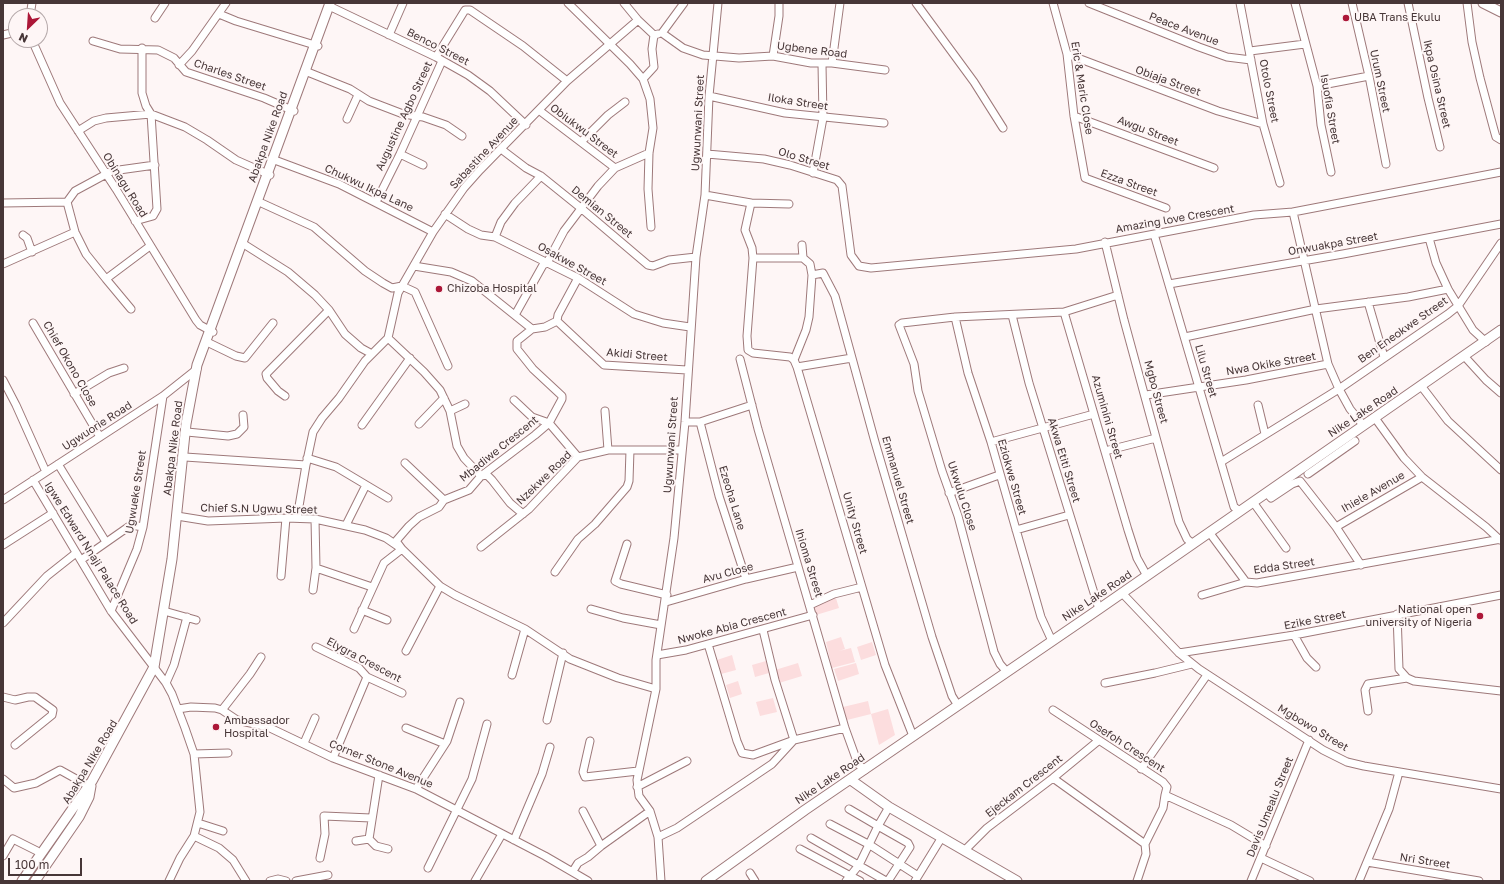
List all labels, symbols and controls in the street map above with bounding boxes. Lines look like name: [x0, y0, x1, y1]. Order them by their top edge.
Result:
north arrow: [8, 8, 48, 48]
street label: Peace Avenue: [1147, 10, 1221, 48]
place label: UBA Trans Ekulu: [1354, 11, 1441, 25]
marker: UBA Trans Ekulu: [1341, 13, 1351, 23]
street label: Benco Street: [405, 26, 471, 68]
text: N: [17, 31, 30, 46]
street label: Ikpa Osina Street: [1420, 38, 1454, 130]
street label: Ugbene Road: [776, 39, 848, 61]
street label: Eric & Maric Close: [1068, 40, 1096, 136]
street label: Urum Street: [1367, 48, 1393, 114]
street label: Charles Street: [192, 56, 268, 94]
street label: Otolo Street: [1256, 58, 1282, 124]
street label: Augustine Agbo Street: [373, 59, 435, 173]
street label: Obiaja Street: [1134, 63, 1202, 99]
street label: Isuofia Street: [1317, 73, 1343, 145]
street label: Ugwunwani Street: [689, 74, 707, 172]
street label: Abakpa Nike Road: [245, 90, 291, 184]
street label: Iloka Street: [767, 91, 829, 113]
street label: Obiukwu Street: [547, 101, 621, 161]
street label: Awgu Street: [1116, 113, 1180, 149]
street label: Sabastine Avenue: [447, 114, 521, 192]
street label: Olo Street: [777, 145, 831, 173]
street label: Obinagu Road: [100, 150, 150, 220]
street label: Chukwu Ikpa Lane: [322, 162, 416, 214]
street label: Ezza Street: [1099, 167, 1159, 199]
street label: Demian Street: [569, 183, 635, 241]
street label: Amazing love Crescent: [1115, 202, 1235, 236]
street label: Onwuakpa Street: [1287, 230, 1379, 258]
street label: Osakwe Street: [535, 240, 609, 288]
place label: Chizoba Hospital: [447, 282, 537, 296]
marker: Chizoba Hospital: [434, 284, 444, 294]
street label: Ben Eneokwe Street: [1356, 294, 1450, 366]
street label: Chief Okono Close: [40, 319, 100, 409]
street label: Lilu Street: [1192, 343, 1220, 399]
street label: Akidi Street: [606, 346, 668, 364]
street label: Nwa Okike Street: [1225, 350, 1317, 378]
street label: Mgbo Street: [1141, 359, 1171, 425]
street label: Azuminini Street: [1089, 373, 1125, 461]
street label: Nike Lake Road: [1326, 384, 1400, 440]
street label: Ugwunwani Street: [661, 396, 681, 494]
street label: Ugwuorie Road: [60, 399, 134, 453]
street label: Abakpa Nike Road: [161, 400, 185, 496]
street label: Mbadiwe Crescent: [457, 413, 541, 485]
street label: Akwa Etiti Street: [1045, 416, 1083, 504]
street label: Emmanuel Street: [879, 434, 917, 526]
street label: Eziokwe Street: [995, 437, 1029, 517]
street label: Nzekwe Road: [514, 448, 574, 508]
street label: Ugwueke Street: [123, 449, 149, 535]
street label: Ukwulu Close: [945, 459, 979, 533]
street label: Ezeoha Lane: [716, 464, 748, 532]
street label: Ihiele Avenue: [1339, 469, 1407, 515]
street label: Igwe Edward Nnaji Palace Road: [42, 479, 140, 627]
street label: Unity Street: [840, 491, 870, 555]
street label: Chief S.N Ugwu Street: [200, 501, 318, 517]
street label: Ihioma Street: [792, 527, 826, 599]
street label: Edda Street: [1253, 555, 1315, 577]
street label: Avu Close: [701, 560, 755, 586]
street label: Nike Lake Road: [1060, 568, 1134, 624]
place label: National open university of Nigeria: [1366, 603, 1472, 629]
street label: Nwoke Abia Crescent: [676, 605, 788, 647]
street label: Ezike Street: [1283, 608, 1347, 632]
marker: National open university of Nigeria: [1475, 611, 1485, 621]
street label: Elygra Crescent: [324, 635, 404, 685]
street label: Mgbowo Street: [1275, 702, 1351, 754]
place label: Ambassador Hospital: [224, 714, 290, 740]
street label: Osefoh Crescent: [1087, 717, 1167, 775]
street label: Abakpa Nike Road: [60, 718, 120, 806]
marker: Ambassador Hospital: [211, 722, 221, 732]
street label: Corner Stone Avenue: [327, 737, 435, 791]
street label: Nike Lake Road: [793, 751, 867, 807]
street label: Ejeckam Crescent: [983, 752, 1065, 820]
street label: Davis Umealu Street: [1244, 755, 1296, 859]
scale bar: [10, 850, 84, 876]
street label: Nri Street: [1399, 850, 1451, 872]
text: 100 m: [15, 857, 49, 872]

